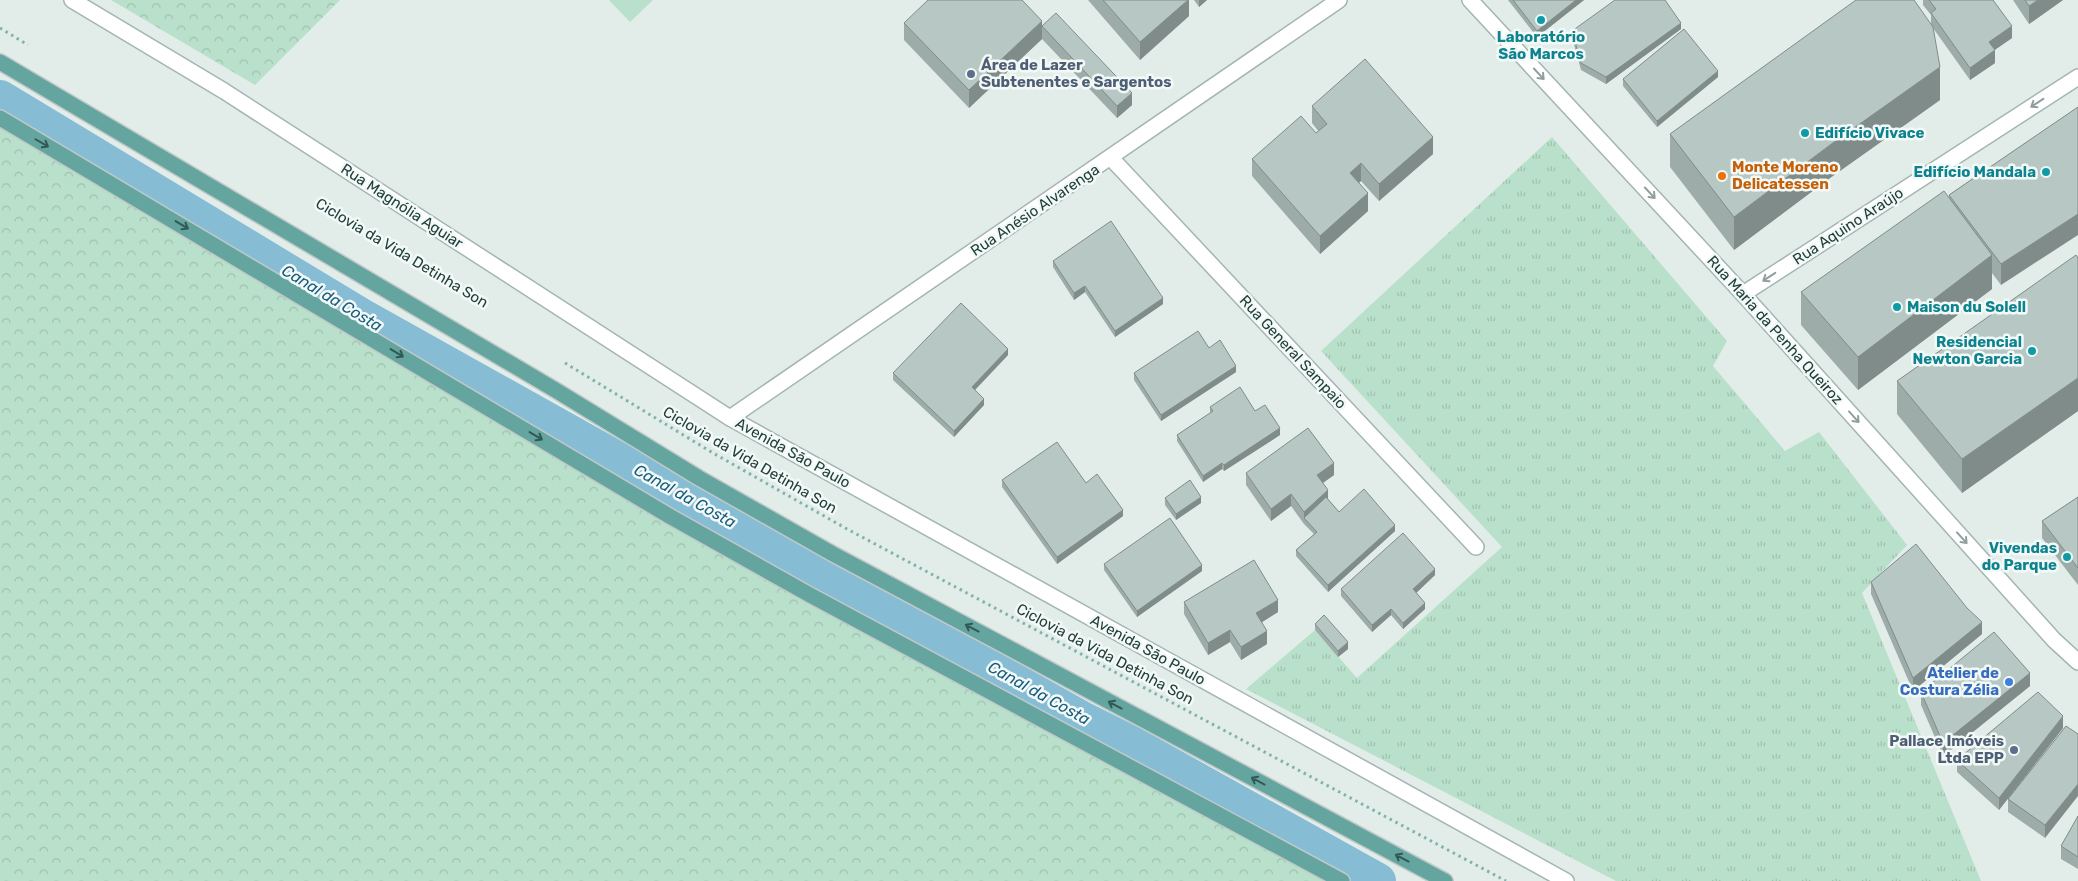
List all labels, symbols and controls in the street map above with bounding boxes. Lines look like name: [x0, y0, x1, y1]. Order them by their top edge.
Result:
marker: Laboratório São Marcos: [1535, 14, 1547, 26]
place label: Laboratório São Marcos: [1497, 28, 1585, 63]
place label: Área de Lazer Subtenentes e Sargentos: [981, 56, 1172, 91]
marker: Área de Lazer Subtenentes e Sargentos: [965, 68, 977, 80]
one-way arrow: [1533, 68, 1545, 81]
one-way arrow: [2030, 98, 2044, 108]
place label: Edifício Vivace: [1815, 124, 1925, 142]
marker: Edifício Vivace: [1799, 127, 1811, 139]
one-way arrow: [34, 138, 49, 148]
place label: Monte Moreno Delicatessen: [1732, 158, 1838, 193]
street label: Rua Magnólia Aguiar: [338, 160, 467, 252]
street label: Rua Anésio Alvarenga: [967, 160, 1103, 260]
place label: Edifício Mandala: [1913, 163, 2036, 181]
marker: Edifício Mandala: [2040, 166, 2052, 178]
marker: Monte Moreno Delicatessen: [1716, 170, 1728, 182]
street label: Rua Aquino Araújo: [1789, 183, 1907, 269]
one-way arrow: [1644, 187, 1656, 200]
street label: Ciclovia da Vida Detinha Son: [313, 194, 491, 312]
one-way arrow: [174, 221, 188, 231]
street label: Rua Maria da Penha Queiroz: [1703, 252, 1847, 408]
water label: Canal da Costa: [279, 261, 385, 335]
one-way arrow: [1762, 273, 1776, 283]
street label: Rua General Sampaio: [1236, 292, 1350, 412]
place label: Maison du Solell: [1907, 298, 2026, 316]
marker: Maison du Solell: [1891, 301, 1903, 313]
place label: Residencial Newton Garcia: [1913, 333, 2022, 368]
marker: Residencial Newton Garcia: [2026, 345, 2038, 357]
one-way arrow: [389, 349, 403, 359]
street label: Ciclovia da Vida Detinha Son: [660, 403, 840, 517]
one-way arrow: [1848, 410, 1860, 423]
street label: Avenida São Paulo: [732, 414, 854, 492]
one-way arrow: [529, 432, 543, 442]
water label: Canal da Costa: [631, 460, 739, 532]
one-way arrow: [1956, 531, 1968, 544]
place label: Vivendas do Parque: [1982, 539, 2057, 574]
marker: Vivendas do Parque: [2061, 551, 2073, 563]
street label: Ciclovia da Vida Detinha Son: [1013, 600, 1197, 708]
street label: Avenida São Paulo: [1087, 611, 1209, 689]
one-way arrow: [965, 623, 980, 632]
water label: Canal da Costa: [985, 657, 1093, 729]
place label: Atelier de Costura Zélia: [1900, 664, 1999, 699]
marker: Atelier de Costura Zélia: [2003, 676, 2015, 688]
one-way arrow: [1108, 700, 1123, 709]
place label: Pallace Imóveis Ltda EPP: [1889, 732, 2004, 767]
marker: Pallace Imóveis Ltda EPP: [2008, 744, 2020, 756]
one-way arrow: [1251, 776, 1266, 786]
one-way arrow: [1394, 853, 1409, 863]

